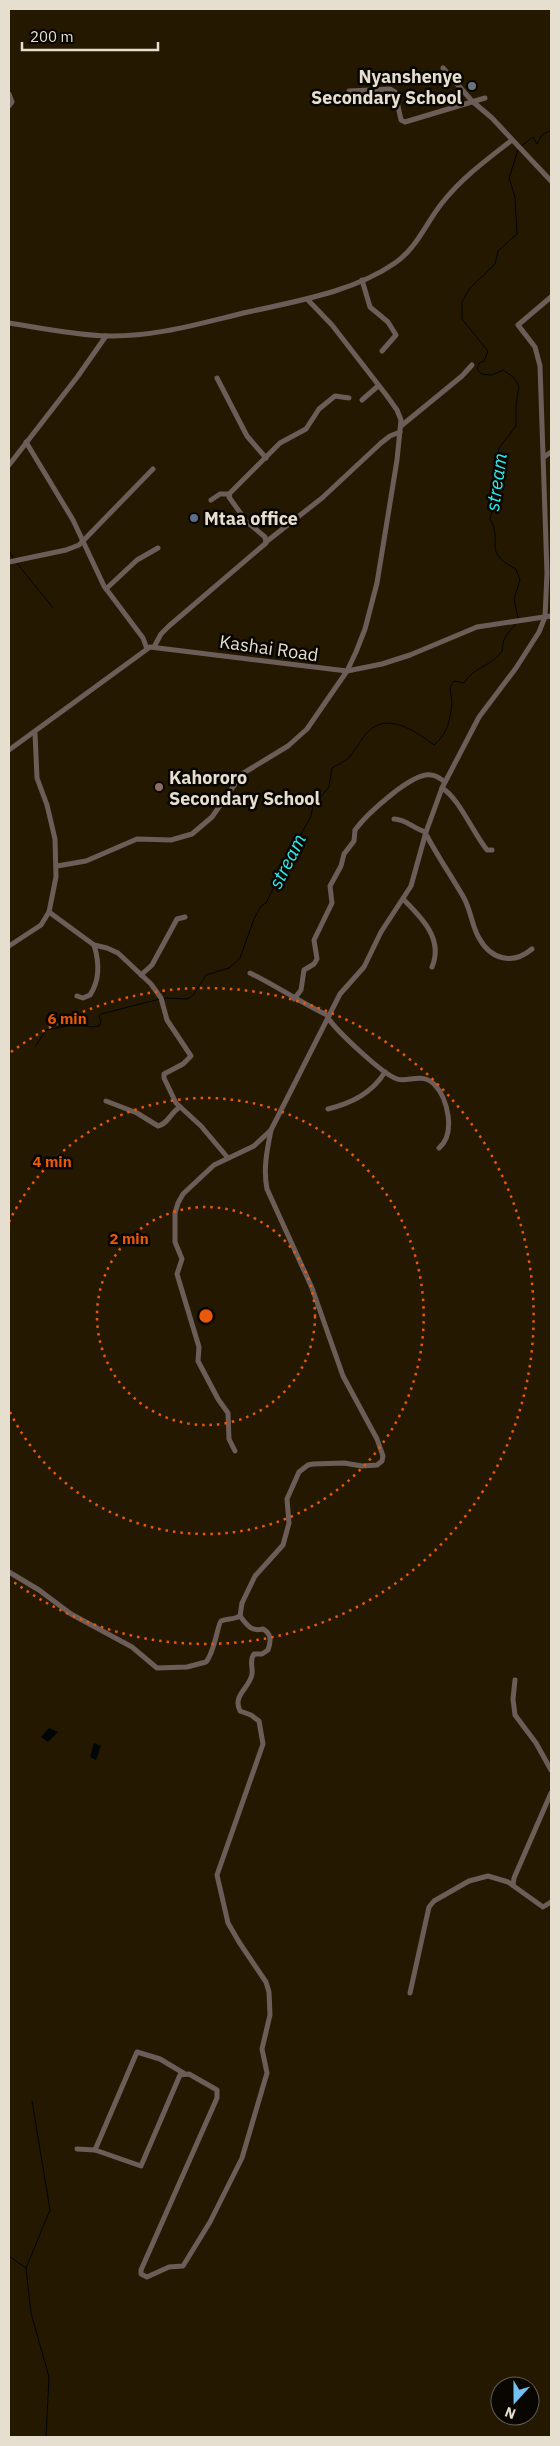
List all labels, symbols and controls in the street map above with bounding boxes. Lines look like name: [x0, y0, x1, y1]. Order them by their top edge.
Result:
scale bar: [22, 20, 159, 52]
text: 200 m: [30, 27, 74, 46]
place label: Nyanshenye Secondary School: [311, 65, 463, 109]
marker: Nyanshenye Secondary School: [466, 80, 478, 92]
water label: stream: [480, 451, 512, 513]
place label: Mtaa office: [204, 507, 298, 530]
marker: Mtaa office: [188, 512, 200, 524]
street label: Kashai Road: [218, 630, 320, 666]
place label: Kahororo Secondary School: [169, 766, 320, 810]
marker: Kahororo Secondary School: [153, 781, 165, 793]
water label: stream: [263, 830, 311, 892]
text: 6 min: [47, 1009, 87, 1028]
text: 4 min: [32, 1152, 72, 1171]
text: 2 min: [109, 1229, 149, 1248]
centre of rings: [197, 1307, 215, 1325]
north arrow: [490, 2376, 540, 2426]
text: N: [502, 2403, 518, 2423]

